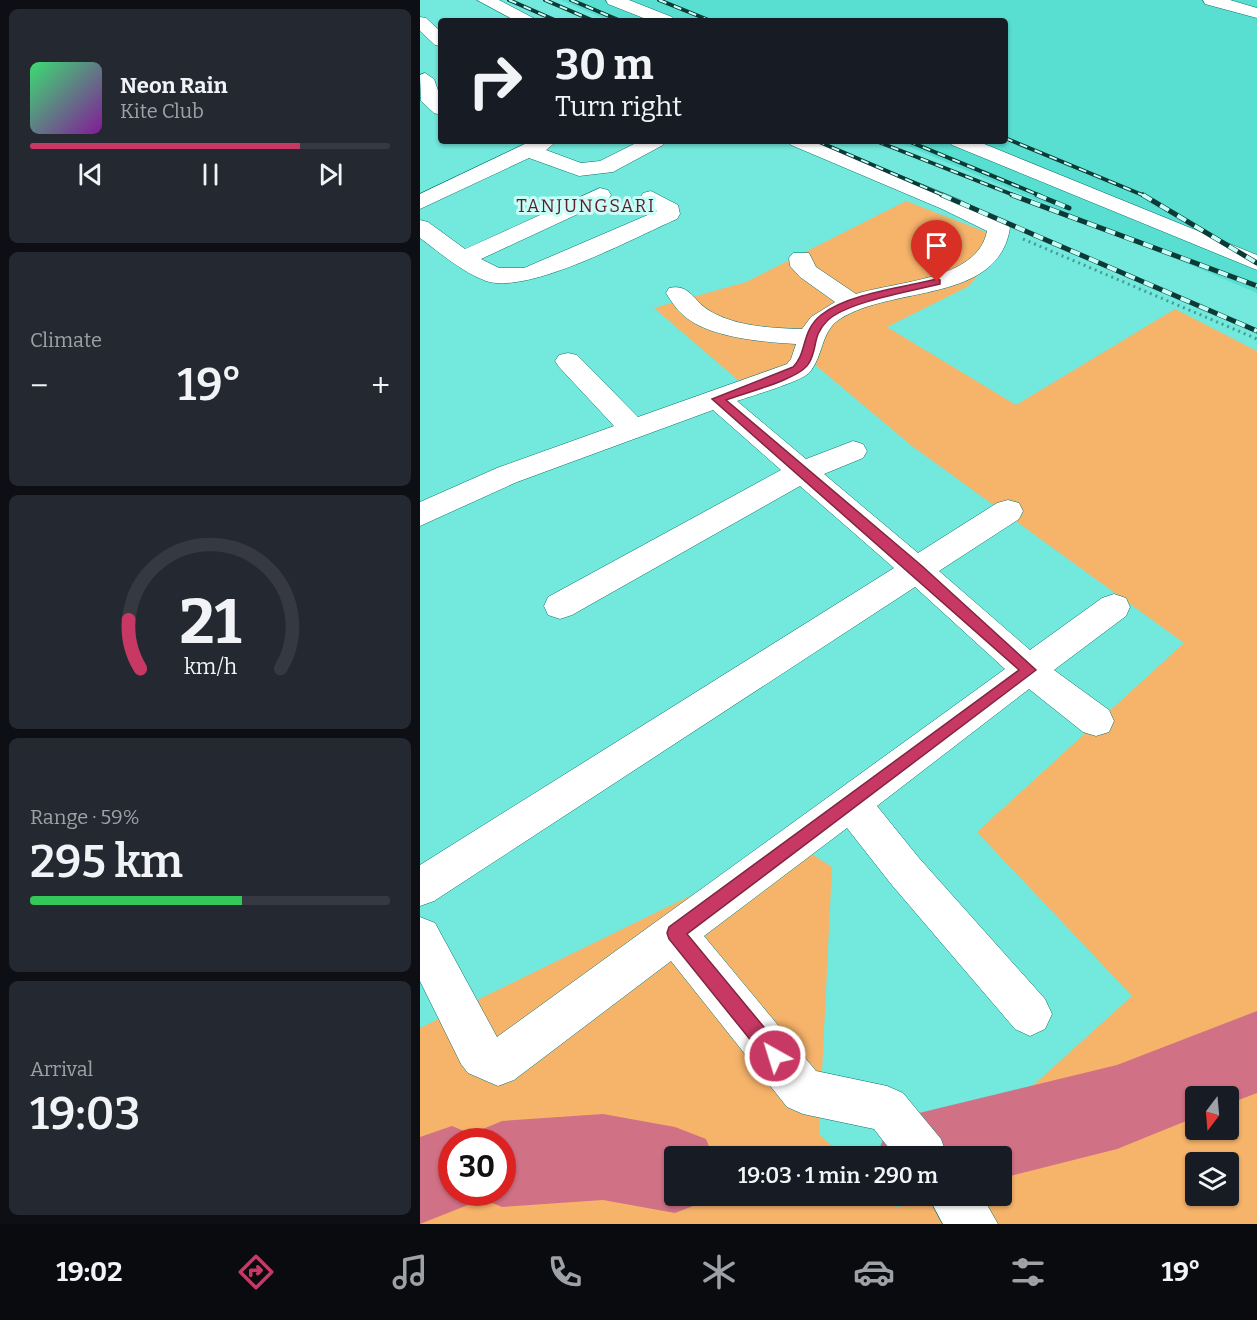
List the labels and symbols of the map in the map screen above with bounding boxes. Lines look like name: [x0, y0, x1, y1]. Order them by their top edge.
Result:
district label: TANJUNGSARI: [516, 195, 656, 217]
pin: [911, 220, 962, 282]
position arrow: [743, 1024, 807, 1088]
north arrow: [1185, 1086, 1239, 1140]
speed limit sign: 30: [438, 1128, 516, 1206]

